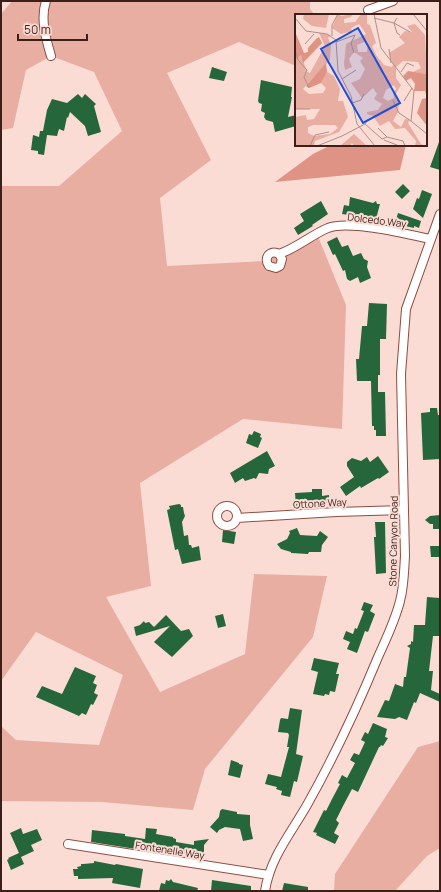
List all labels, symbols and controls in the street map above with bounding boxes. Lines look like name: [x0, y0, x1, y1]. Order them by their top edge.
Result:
inset map: [295, 14, 427, 146]
scale bar: [18, 16, 87, 42]
text: 50 m: [24, 21, 51, 38]
street label: Dolcedo Way: [347, 209, 408, 231]
street label: Ottone Way: [293, 495, 348, 511]
street label: Stone Canyon Road: [385, 495, 401, 586]
street label: Fontenelle Way: [134, 838, 206, 862]

